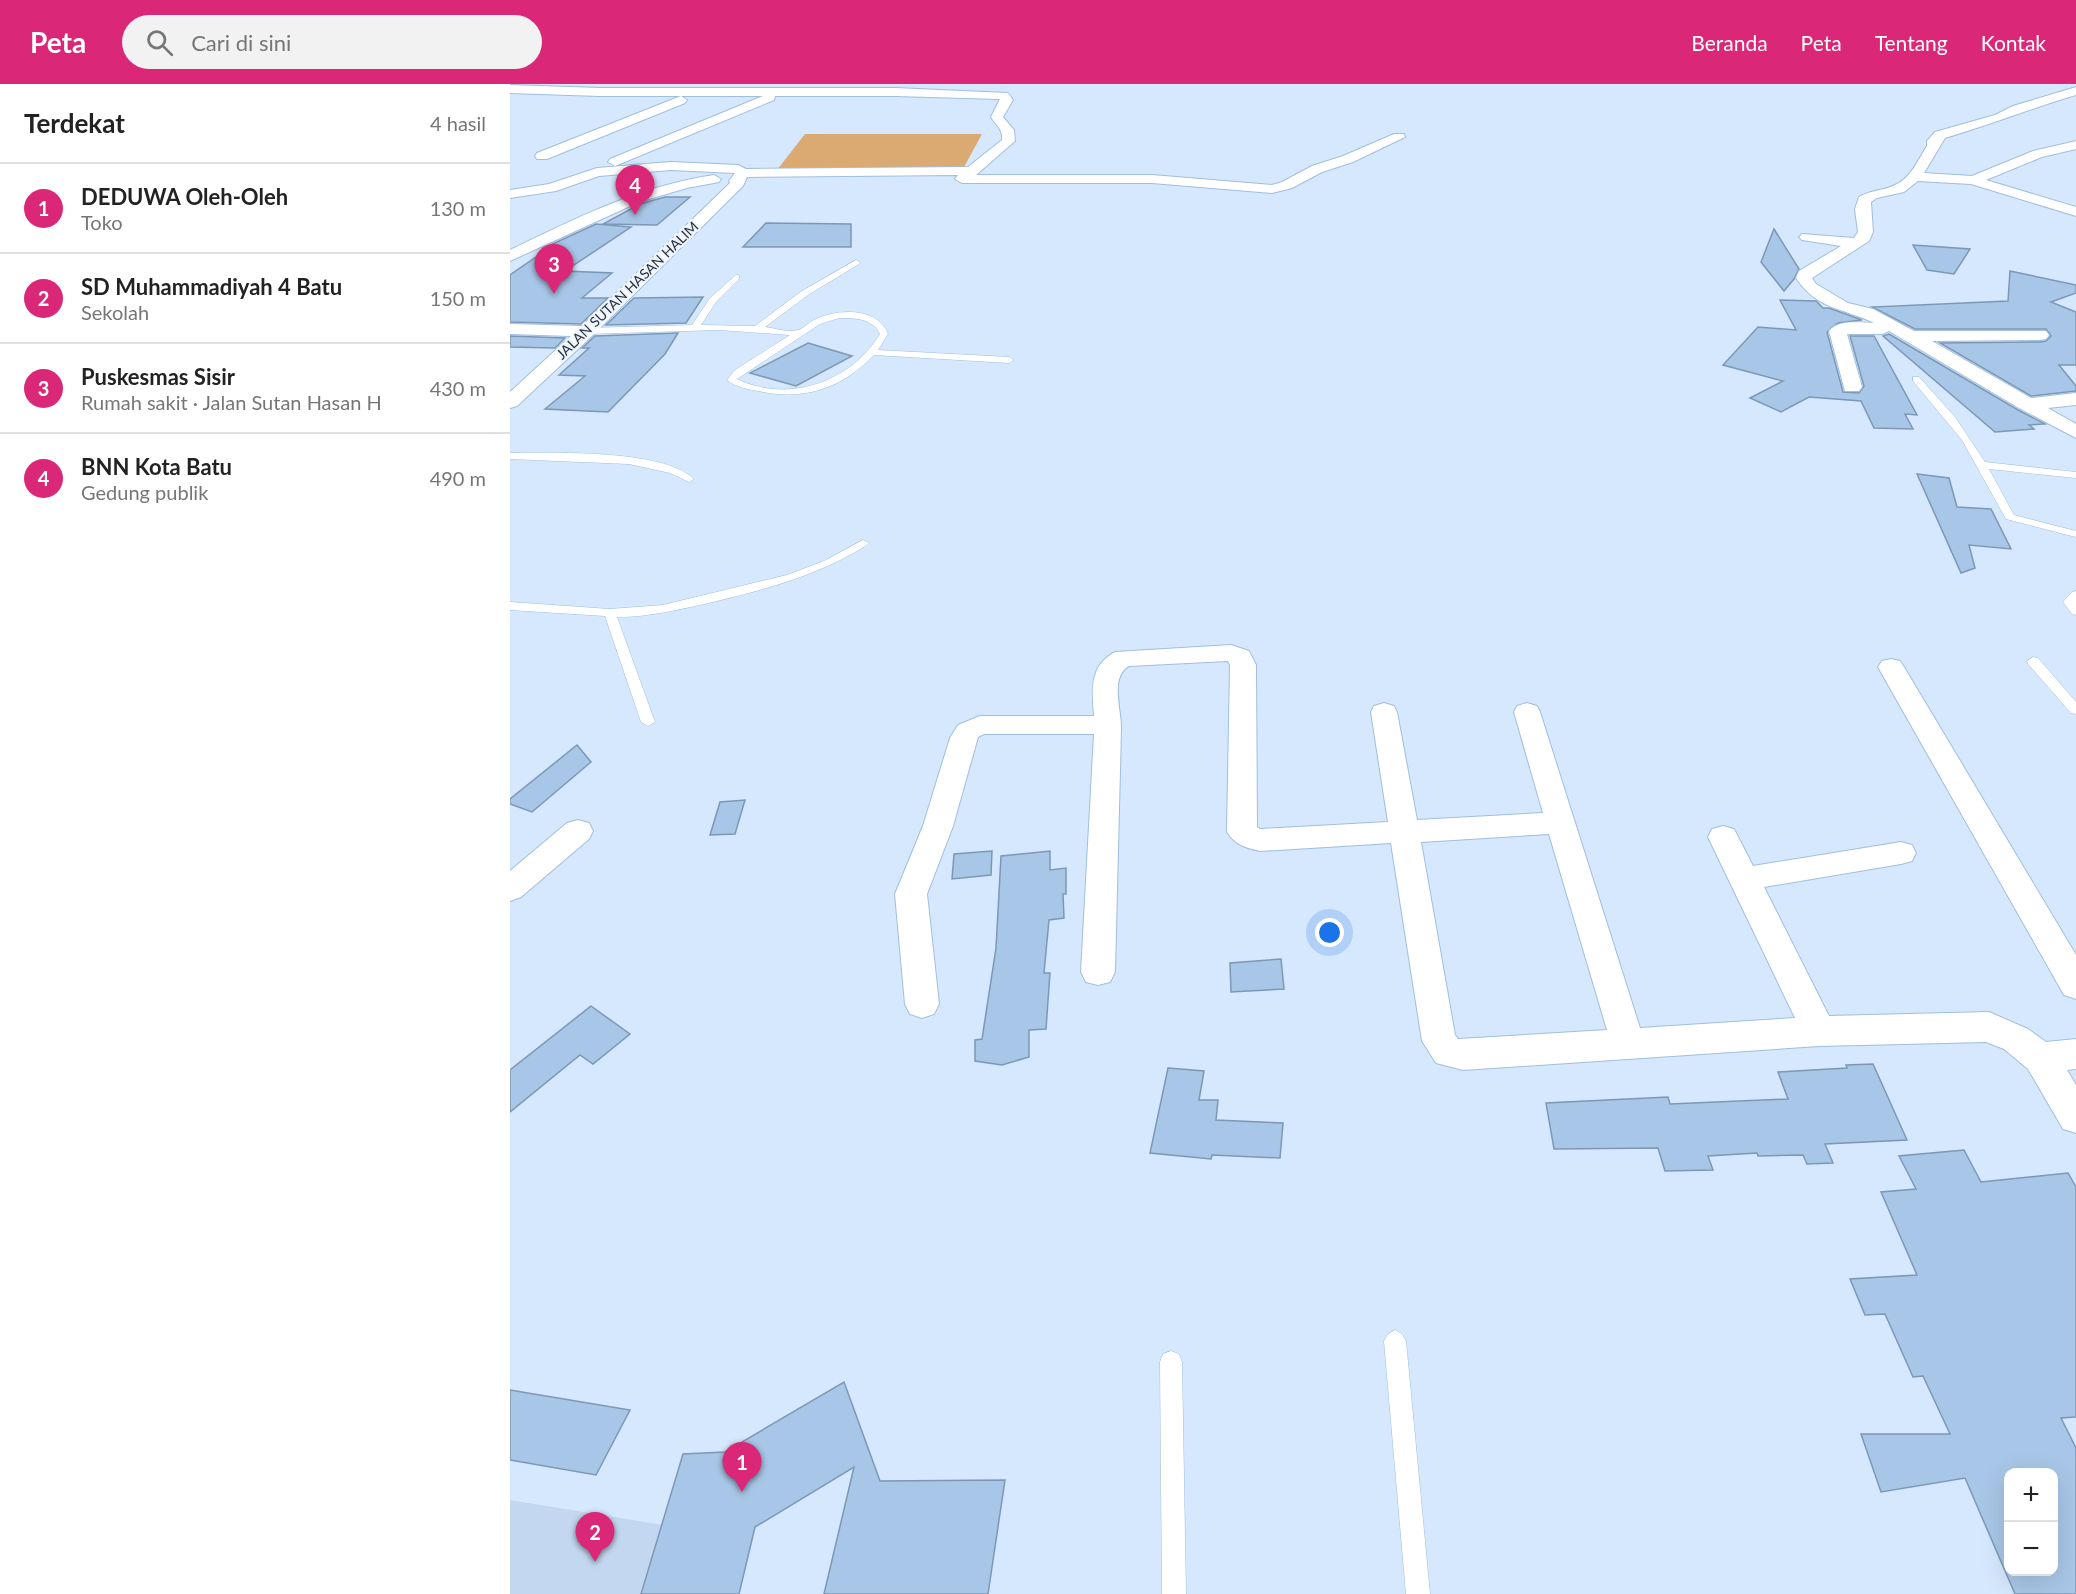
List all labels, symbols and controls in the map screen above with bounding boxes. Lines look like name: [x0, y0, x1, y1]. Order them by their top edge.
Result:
search box: [122, 15, 542, 69]
text: Peta: [30, 25, 86, 59]
icon: search: [143, 26, 176, 59]
text: Cari di sini: [191, 29, 291, 56]
text: Beranda: [1691, 30, 1768, 55]
text: Peta: [1801, 30, 1842, 55]
text: Tentang: [1875, 30, 1948, 55]
text: Kontak: [1981, 30, 2046, 55]
text: Terdekat: [24, 107, 125, 139]
text: 4 hasil: [430, 111, 486, 135]
pin: 4: [616, 166, 654, 215]
text: DEDUWA Oleh-Oleh: [81, 183, 288, 210]
text: 1: [38, 196, 49, 220]
text: 130 m: [430, 196, 486, 220]
text: Toko: [81, 210, 123, 234]
street label: JALAN SUTAN HASAN HALIM: [552, 218, 702, 362]
pin: 3: [534, 244, 573, 294]
text: SD Muhammadiyah 4 Batu: [81, 273, 342, 300]
text: 2: [38, 286, 49, 310]
text: 150 m: [430, 286, 486, 310]
text: Sekolah: [81, 300, 149, 324]
text: Puskesmas Sisir: [81, 363, 235, 390]
text: 3: [38, 376, 49, 400]
text: 430 m: [430, 376, 486, 400]
text: Rumah sakit · Jalan Sutan Hasan H: [81, 390, 382, 414]
text: BNN Kota Batu: [81, 453, 232, 480]
text: 4: [38, 466, 49, 490]
text: 490 m: [430, 466, 486, 490]
text: Gedung publik: [81, 480, 208, 504]
your location: [1315, 918, 1344, 947]
pin: 1: [722, 1442, 762, 1492]
map controls: [2004, 1468, 2058, 1576]
button: +: [2004, 1468, 2058, 1522]
pin: 2: [576, 1512, 614, 1562]
button: −: [2004, 1522, 2058, 1576]

